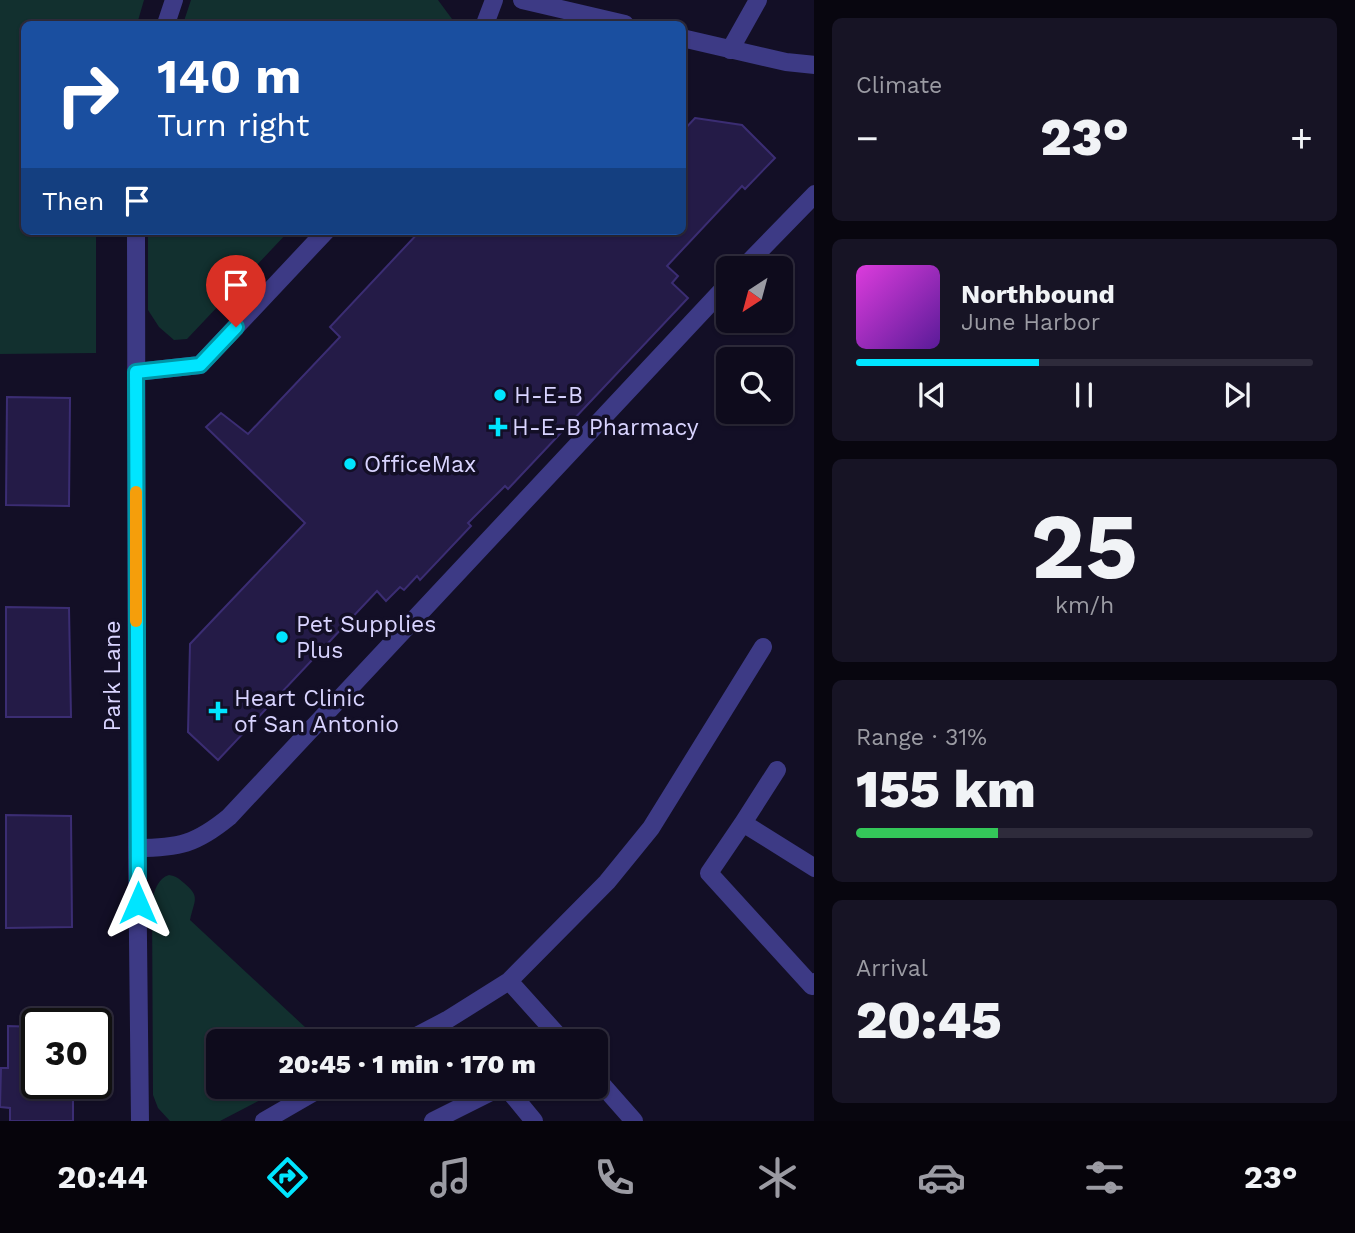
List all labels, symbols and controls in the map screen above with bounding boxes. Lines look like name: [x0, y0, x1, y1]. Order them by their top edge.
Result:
text: 140 m: [157, 47, 301, 105]
icon: right: [42, 49, 133, 140]
text: Climate: [856, 72, 942, 99]
text: Turn right: [157, 106, 309, 144]
text: 23°: [1040, 107, 1129, 168]
text: −: [856, 116, 879, 160]
text: +: [1290, 116, 1313, 160]
icon: arrive: [118, 182, 156, 220]
text: Then: [42, 186, 104, 216]
pin: [206, 255, 266, 327]
north arrow: [716, 256, 793, 332]
map controls: [716, 256, 793, 424]
icon: arrive: [217, 266, 255, 304]
text: Northbound: [961, 279, 1115, 309]
text: June Harbor: [961, 309, 1100, 336]
button: search: [716, 347, 793, 424]
icon: previous: [913, 376, 951, 414]
icon: pause: [1065, 376, 1103, 414]
icon: next: [1218, 376, 1256, 414]
place label: H-E-B: [514, 382, 583, 409]
marker: H-E-B: [492, 387, 508, 403]
place label: H-E-B Pharmacy: [512, 414, 699, 441]
marker: H-E-B Pharmacy: [490, 419, 506, 435]
place label: OfficeMax: [364, 451, 476, 478]
marker: OfficeMax: [342, 456, 358, 472]
text: 25: [1031, 493, 1138, 600]
text: km/h: [1055, 592, 1114, 619]
place label: Pet Supplies Plus: [296, 611, 436, 664]
street label: Park Lane: [99, 620, 126, 732]
marker: Pet Supplies Plus: [274, 629, 290, 645]
place label: Heart Clinic of San Antonio: [234, 685, 399, 738]
marker: Heart Clinic of San Antonio: [208, 701, 228, 721]
text: Range · 31%: [856, 724, 987, 751]
text: 155 km: [856, 759, 1036, 820]
position arrow: [101, 866, 175, 940]
text: Arrival: [856, 955, 928, 982]
text: 20:45: [856, 990, 1002, 1051]
speed limit sign: 30: [21, 1008, 112, 1099]
text: 20:45 · 1 min · 170 m: [278, 1049, 536, 1079]
icon: directions: [263, 1153, 312, 1202]
icon: music: [426, 1153, 475, 1202]
icon: phone: [590, 1153, 639, 1202]
icon: climate: [753, 1153, 802, 1202]
icon: car: [917, 1153, 966, 1202]
icon: filters: [1080, 1153, 1129, 1202]
text: 20:44: [57, 1158, 148, 1196]
text: 23°: [1244, 1158, 1298, 1196]

